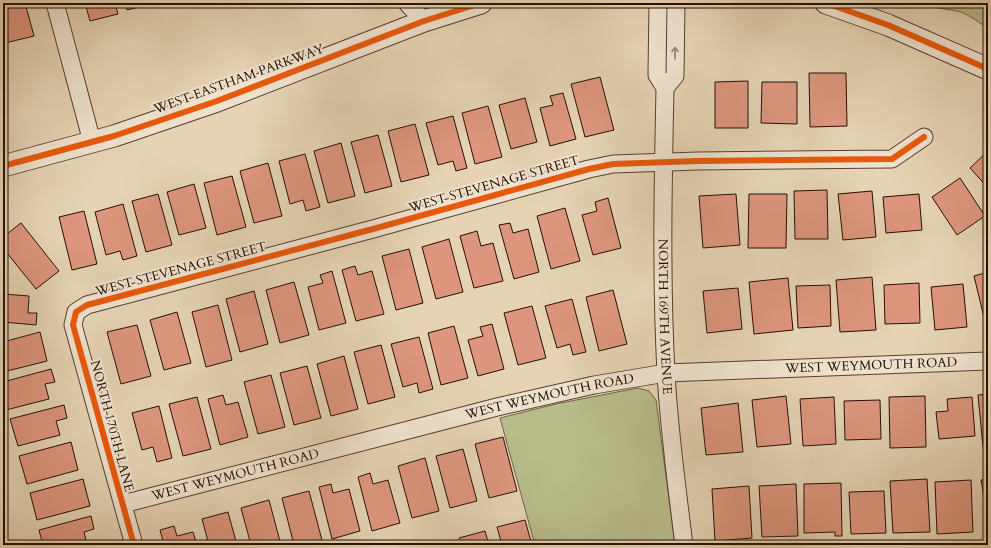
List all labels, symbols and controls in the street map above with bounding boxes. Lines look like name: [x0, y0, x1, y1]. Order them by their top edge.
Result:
street label: WEST EASTHAM PARKWAY: [150, 40, 327, 119]
one-way arrow: [671, 47, 679, 60]
street label: WEST STEVENAGE STREET: [406, 151, 582, 217]
street label: WEST STEVENAGE STREET: [93, 237, 269, 301]
street label: NORTH 169TH AVENUE: [654, 239, 676, 395]
street label: WEST WEYMOUTH ROAD: [784, 353, 957, 378]
street label: NORTH 170TH LANE: [86, 358, 138, 494]
street label: WEST WEYMOUTH ROAD: [462, 370, 635, 424]
street label: WEST WEYMOUTH ROAD: [149, 445, 321, 505]

